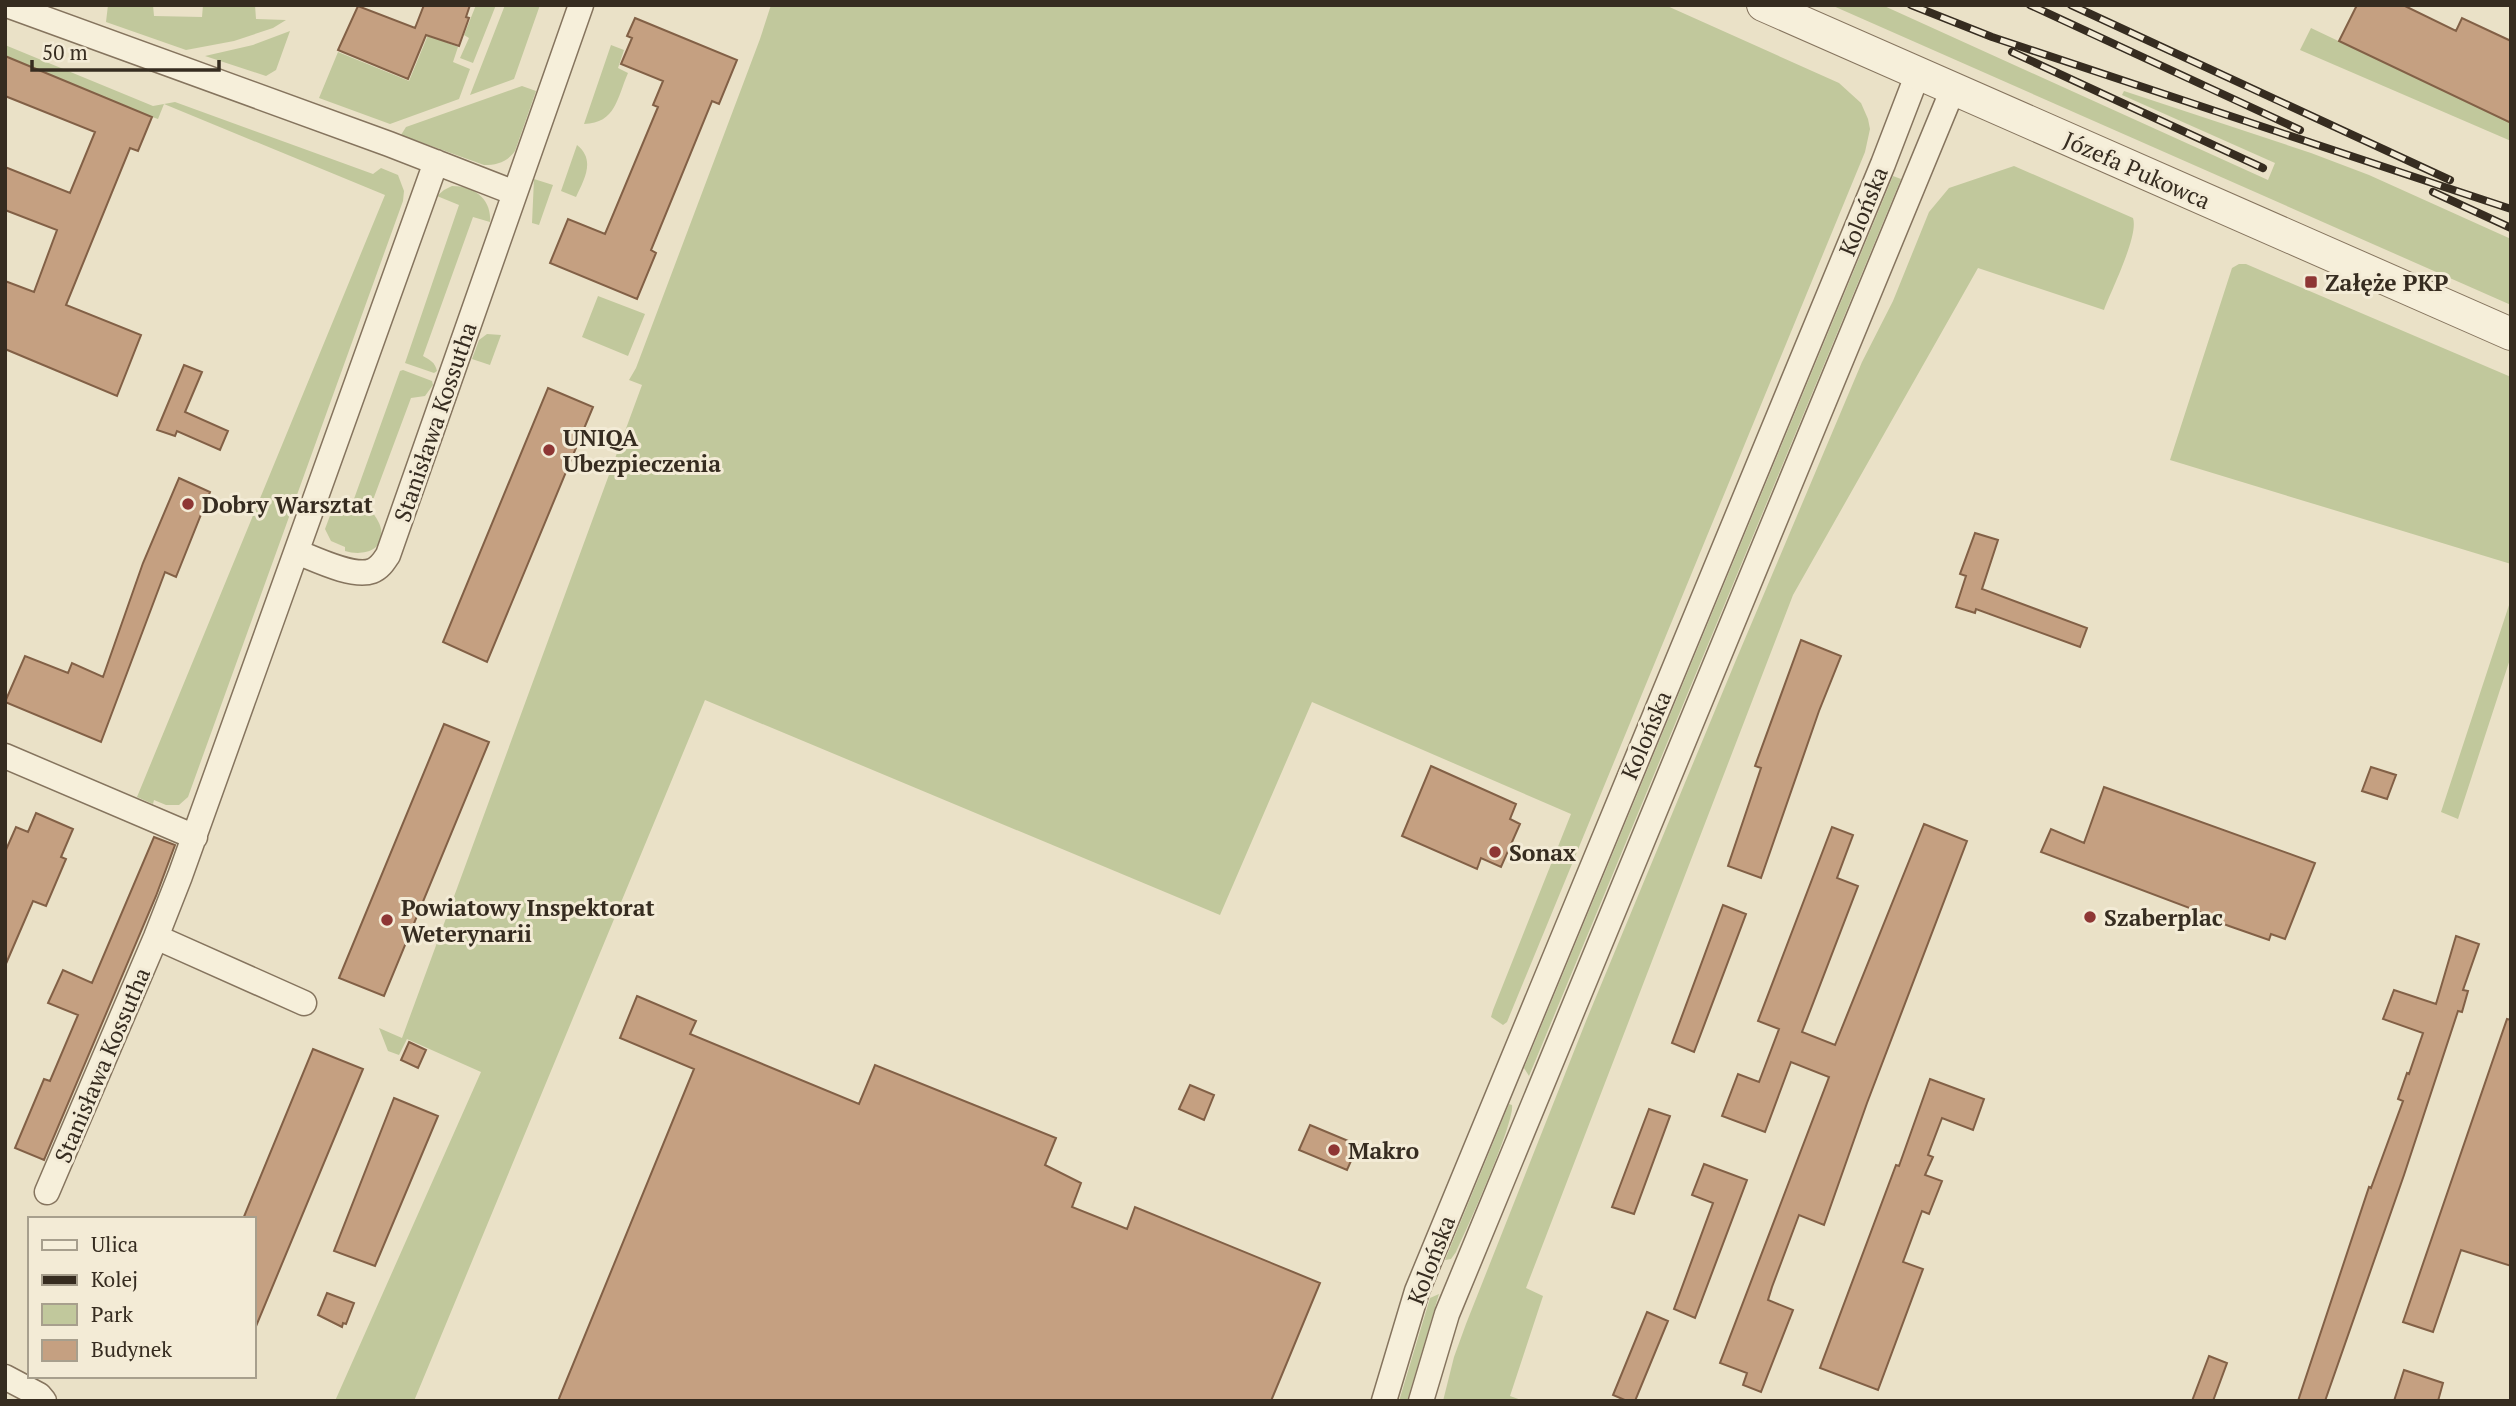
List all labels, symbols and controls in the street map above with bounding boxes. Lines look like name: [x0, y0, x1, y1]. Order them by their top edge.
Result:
scale bar: [32, 28, 219, 72]
text: 50 m: [42, 38, 88, 66]
street label: Józefa Pukowca: [2059, 124, 2216, 216]
street label: Kolońska: [1831, 162, 1895, 260]
place label: Załęże PKP: [2325, 267, 2449, 298]
marker: Załęże PKP: [2303, 274, 2319, 290]
street label: Stanisława Kossutha: [386, 318, 484, 526]
place label: UNIQA Ubezpieczenia: [563, 422, 721, 479]
marker: UNIQA Ubezpieczenia: [541, 442, 557, 458]
place label: Dobry Warsztat: [202, 489, 373, 520]
marker: Dobry Warsztat: [180, 496, 196, 512]
street label: Kolońska: [1614, 686, 1679, 784]
place label: Sonax: [1509, 837, 1576, 868]
marker: Sonax: [1487, 844, 1503, 860]
place label: Powiatowy Inspektorat Weterynarii: [401, 892, 655, 949]
place label: Szaberplac: [2104, 902, 2223, 933]
marker: Szaberplac: [2082, 909, 2098, 925]
marker: Powiatowy Inspektorat Weterynarii: [379, 912, 395, 928]
street label: Stanisława Kossutha: [47, 962, 157, 1167]
place label: Makro: [1348, 1135, 1419, 1166]
marker: Makro: [1326, 1142, 1342, 1158]
street label: Kolońska: [1400, 1211, 1462, 1309]
legend: [28, 1217, 256, 1378]
text: Ulica: [91, 1230, 139, 1258]
text: Kolej: [91, 1265, 138, 1293]
text: Park: [91, 1300, 133, 1328]
text: Budynek: [91, 1335, 172, 1363]

